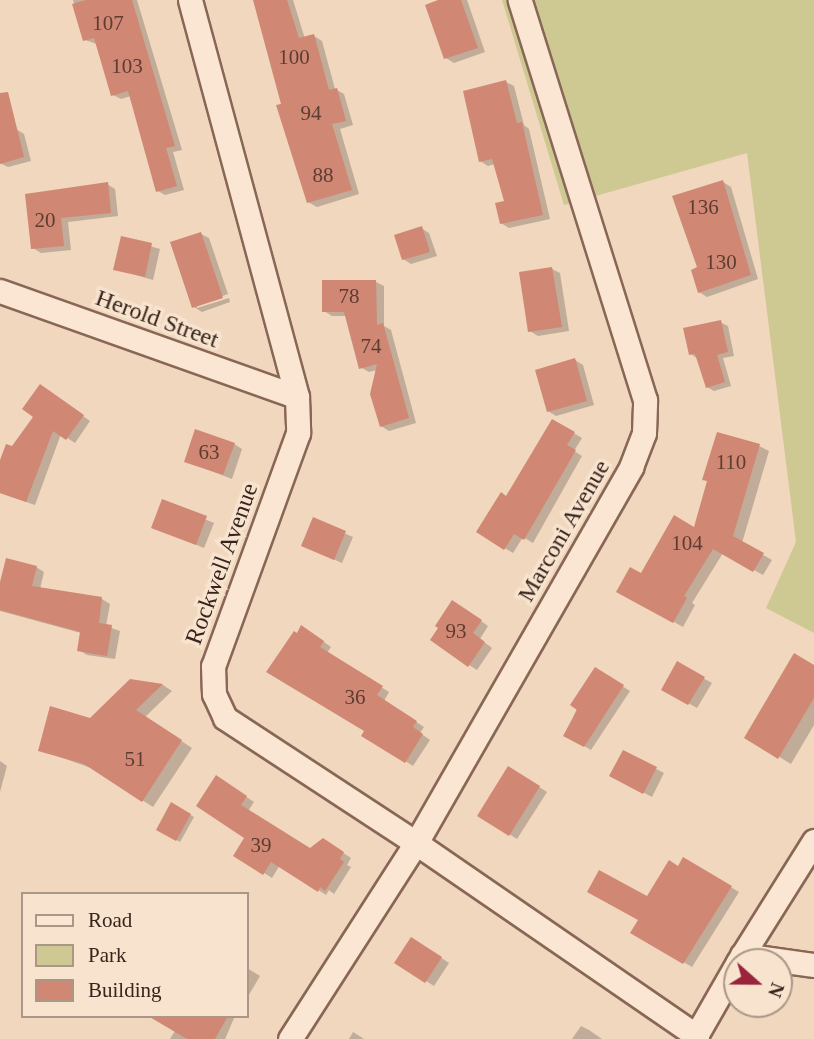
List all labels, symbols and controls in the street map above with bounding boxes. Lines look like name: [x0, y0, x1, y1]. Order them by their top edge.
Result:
house number: 107: [92, 10, 124, 36]
house number: 100: [278, 44, 310, 70]
house number: 103: [111, 53, 143, 79]
house number: 94: [300, 100, 322, 126]
house number: 88: [312, 162, 334, 188]
house number: 136: [687, 194, 719, 220]
house number: 20: [34, 207, 56, 233]
house number: 130: [705, 249, 737, 275]
street label: Herold Street: [92, 283, 222, 355]
house number: 78: [338, 283, 360, 309]
house number: 74: [360, 333, 382, 359]
house number: 63: [198, 439, 220, 465]
house number: 110: [716, 449, 746, 475]
street label: Marconi Avenue: [511, 454, 617, 608]
street label: Rockwell Avenue: [179, 479, 265, 649]
house number: 104: [671, 530, 703, 556]
house number: 93: [446, 618, 466, 644]
house number: 36: [344, 684, 366, 710]
house number: 51: [124, 746, 146, 772]
house number: 39: [250, 832, 272, 858]
legend: [21, 892, 248, 1018]
text: Road: [88, 908, 132, 932]
text: Park: [88, 943, 127, 967]
north arrow: [723, 948, 793, 1018]
text: Building: [88, 978, 162, 1002]
text: N: [764, 980, 788, 1000]

